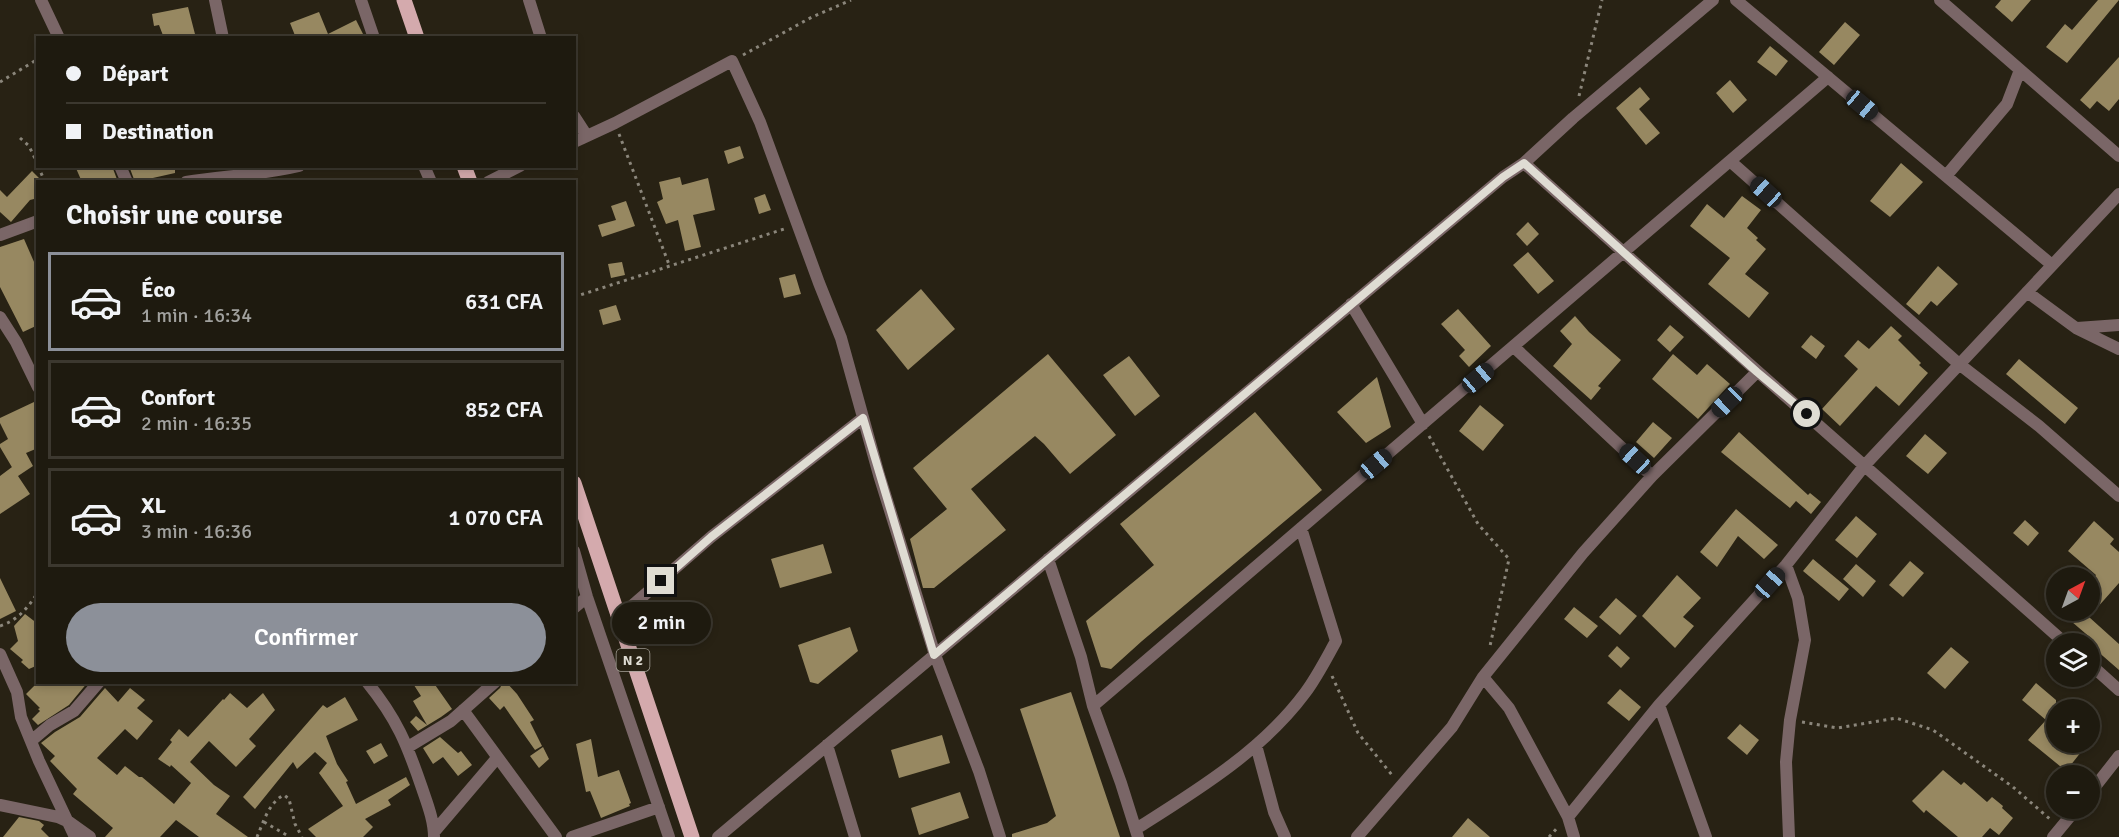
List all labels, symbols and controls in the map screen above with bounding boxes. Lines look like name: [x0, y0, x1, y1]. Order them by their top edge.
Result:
text: Départ: [102, 60, 169, 87]
car: [1842, 87, 1882, 123]
text: Destination: [102, 118, 214, 145]
car: [1747, 173, 1785, 211]
text: Choisir une course: [66, 199, 283, 232]
icon: car: [69, 275, 123, 329]
text: Éco: [141, 276, 175, 303]
text: 631 CFA: [465, 288, 543, 315]
text: 1 min · 16:34: [141, 303, 252, 328]
car: [1458, 360, 1498, 396]
icon: car: [69, 383, 123, 437]
car: [1708, 383, 1746, 421]
text: Confort: [141, 384, 215, 411]
text: 852 CFA: [465, 396, 543, 423]
route start: [1793, 400, 1820, 427]
text: 2 min · 16:35: [141, 411, 252, 436]
car: [1616, 440, 1654, 478]
car: [1356, 446, 1396, 482]
icon: car: [69, 491, 123, 545]
text: XL: [141, 492, 166, 519]
text: 1 070 CFA: [448, 504, 543, 531]
text: 3 min · 16:36: [141, 519, 252, 544]
car: [1751, 564, 1789, 602]
route end: [647, 567, 674, 594]
north arrow: [2046, 567, 2100, 621]
map controls: [2046, 567, 2100, 819]
callout: 2 min: [612, 602, 710, 644]
button: Confirmer: [66, 603, 546, 672]
text: 2 min: [638, 610, 685, 635]
button: layers: [2046, 633, 2100, 687]
road number: N 2: [616, 649, 650, 671]
button: +: [2046, 699, 2100, 753]
button: −: [2046, 765, 2100, 819]

